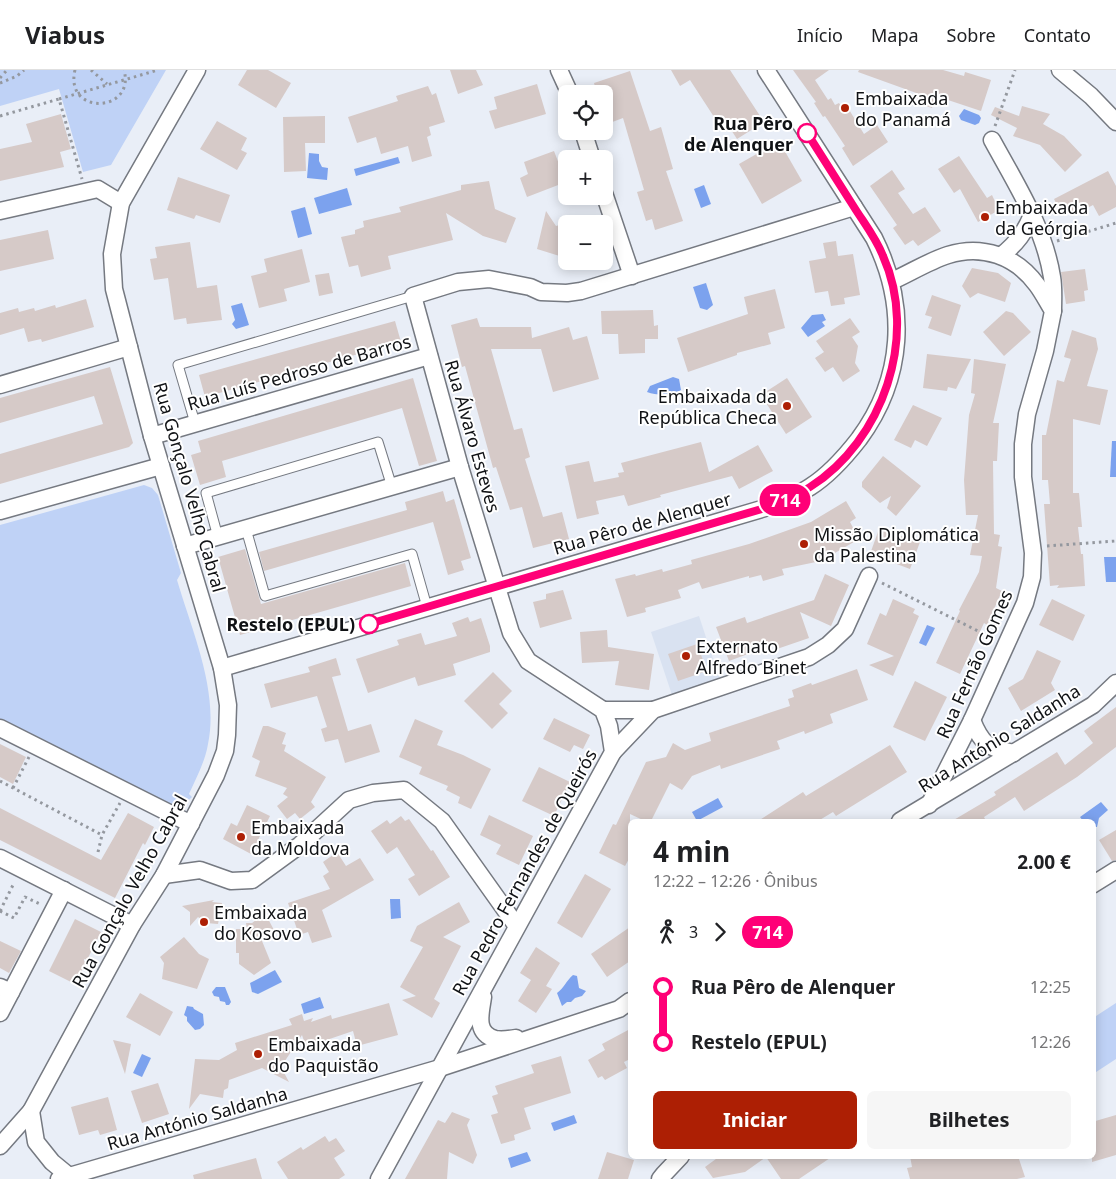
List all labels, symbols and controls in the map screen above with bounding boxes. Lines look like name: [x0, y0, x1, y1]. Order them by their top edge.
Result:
text: Viabus: [25, 18, 105, 51]
text: Início: [797, 23, 843, 47]
text: Mapa: [871, 23, 919, 47]
text: Sobre: [947, 23, 996, 47]
text: Contato: [1024, 23, 1091, 47]
map controls: [558, 85, 613, 270]
button: locate: [558, 85, 613, 140]
place label: Embaixada do Panamá: [855, 86, 951, 131]
marker: Embaixada do Panamá: [839, 102, 851, 114]
place label: Rua Pêro de Alenquer: [684, 111, 793, 156]
marker: Rua Pêro de Alenquer: [797, 123, 817, 143]
button: +: [558, 150, 613, 205]
place label: Embaixada da Geórgia: [995, 195, 1088, 240]
marker: Embaixada da Geórgia: [979, 211, 991, 223]
button: −: [558, 215, 613, 270]
street label: Rua Luís Pedroso de Barros: [184, 329, 414, 415]
street label: Rua Álvaro Esteves: [440, 357, 506, 515]
street label: Rua Gonçalo Velho Cabral: [148, 379, 232, 595]
place label: Embaixada da República Checa: [638, 384, 777, 429]
marker: Embaixada da República Checa: [781, 400, 793, 412]
line badge: 714: [756, 484, 814, 516]
street label: Rua Pêro de Alenquer: [550, 486, 734, 560]
text: 714: [770, 488, 800, 512]
place label: Missão Diplomática da Palestina: [814, 522, 979, 567]
marker: Missão Diplomática da Palestina: [798, 538, 810, 550]
street label: Rua Fernão Gomes: [930, 586, 1018, 742]
place label: Restelo (EPUL): [226, 612, 355, 636]
marker: Restelo (EPUL): [359, 614, 379, 634]
place label: Externato Alfredo Binet: [696, 634, 807, 679]
marker: Externato Alfredo Binet: [680, 650, 692, 662]
street label: Rua António Saldanha: [914, 678, 1084, 798]
street label: Rua Pedro Fernandes de Queirós: [446, 745, 602, 999]
street label: Rua Gonçalo Velho Cabral: [66, 790, 192, 992]
place label: Embaixada da Moldova: [251, 815, 350, 860]
marker: Embaixada da Moldova: [235, 831, 247, 843]
text: 4 min: [653, 832, 730, 870]
text: 2.00 €: [1017, 849, 1071, 875]
text: 12:22 – 12:26 · Ônibus: [653, 870, 818, 892]
place label: Embaixada do Kosovo: [214, 900, 307, 945]
marker: Embaixada do Kosovo: [198, 916, 210, 928]
icon: walk: [653, 918, 681, 946]
icon: forward: [706, 918, 734, 946]
text: 714: [752, 920, 783, 944]
text: 3: [689, 921, 698, 943]
text: Rua Pêro de Alenquer: [691, 974, 895, 1000]
text: 12:25: [1030, 976, 1071, 998]
text: Restelo (EPUL): [691, 1029, 827, 1055]
text: 12:26: [1030, 1031, 1071, 1053]
place label: Embaixada do Paquistão: [268, 1032, 379, 1077]
marker: Embaixada do Paquistão: [252, 1048, 264, 1060]
street label: Rua António Saldanha: [104, 1081, 290, 1155]
button: Iniciar: [653, 1091, 857, 1149]
button: Bilhetes: [867, 1091, 1071, 1149]

